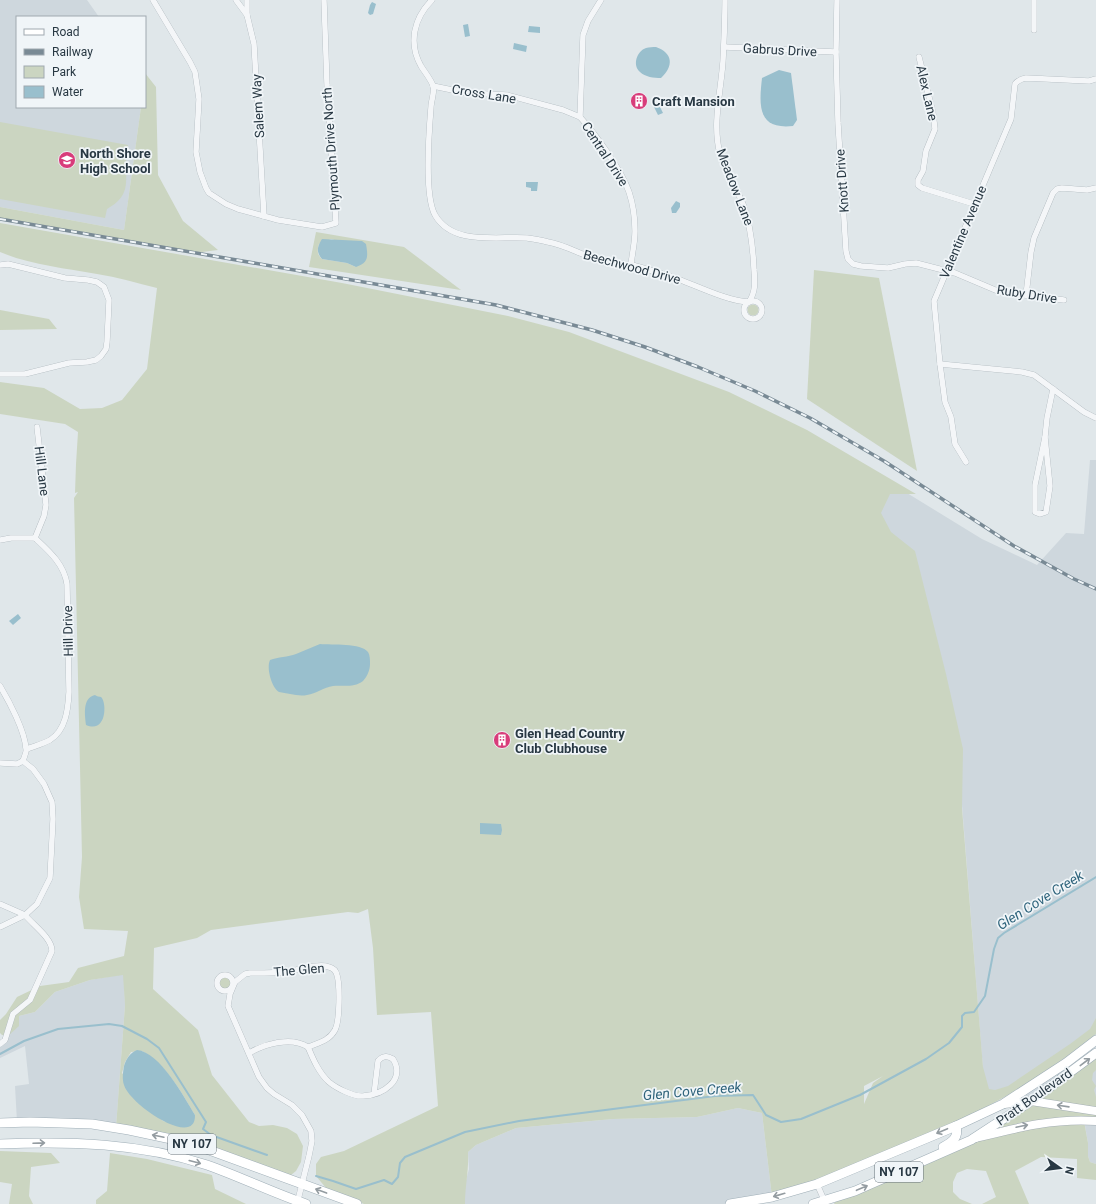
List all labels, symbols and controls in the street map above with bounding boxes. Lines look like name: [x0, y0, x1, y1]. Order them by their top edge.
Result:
legend: [16, 16, 146, 108]
text: Road: [52, 25, 80, 39]
street label: Gabrus Drive: [743, 41, 817, 59]
text: Railway: [52, 45, 93, 59]
street label: Alex Lane: [913, 64, 941, 122]
text: Park: [52, 65, 77, 79]
street label: Salem Way: [249, 74, 267, 138]
street label: Cross Lane: [451, 82, 517, 107]
text: Water: [52, 85, 83, 99]
street label: Plymouth Drive North: [319, 87, 343, 211]
building icon: Craft Mansion: [629, 91, 649, 111]
place label: Craft Mansion: [652, 94, 735, 109]
street label: Central Drive: [579, 119, 631, 189]
place label: North Shore High School: [80, 146, 151, 176]
street label: Meadow Lane: [713, 146, 757, 228]
street label: Knott Drive: [832, 149, 852, 213]
school or university icon: North Shore High School: [57, 150, 77, 170]
street label: Valentine Avenue: [937, 183, 989, 281]
street label: Beechwood Drive: [582, 247, 682, 287]
street label: Ruby Drive: [996, 282, 1058, 306]
street label: Hill Lane: [32, 445, 53, 497]
street label: Hill Drive: [60, 605, 76, 657]
place label: Glen Head Country Club Clubhouse: [515, 726, 625, 756]
building icon: Glen Head Country Club Clubhouse: [492, 730, 512, 750]
water label: Glen Cove Creek: [994, 866, 1087, 933]
street label: The Glen: [273, 960, 325, 980]
one-way arrow: [1079, 1057, 1090, 1066]
street label: Pratt Boulevard: [993, 1065, 1075, 1129]
water label: Glen Cove Creek: [642, 1079, 743, 1103]
one-way arrow: [1057, 1102, 1070, 1110]
one-way arrow: [1016, 1122, 1029, 1130]
one-way arrow: [937, 1128, 949, 1136]
one-way arrow: [151, 1132, 164, 1140]
road number: NY 107: [168, 1134, 216, 1154]
one-way arrow: [32, 1139, 45, 1146]
north arrow: [1040, 1148, 1080, 1188]
one-way arrow: [188, 1159, 201, 1166]
road number: NY 107: [875, 1162, 923, 1182]
text: N: [1062, 1165, 1076, 1176]
one-way arrow: [856, 1183, 868, 1191]
one-way arrow: [315, 1186, 327, 1194]
one-way arrow: [773, 1192, 786, 1199]

